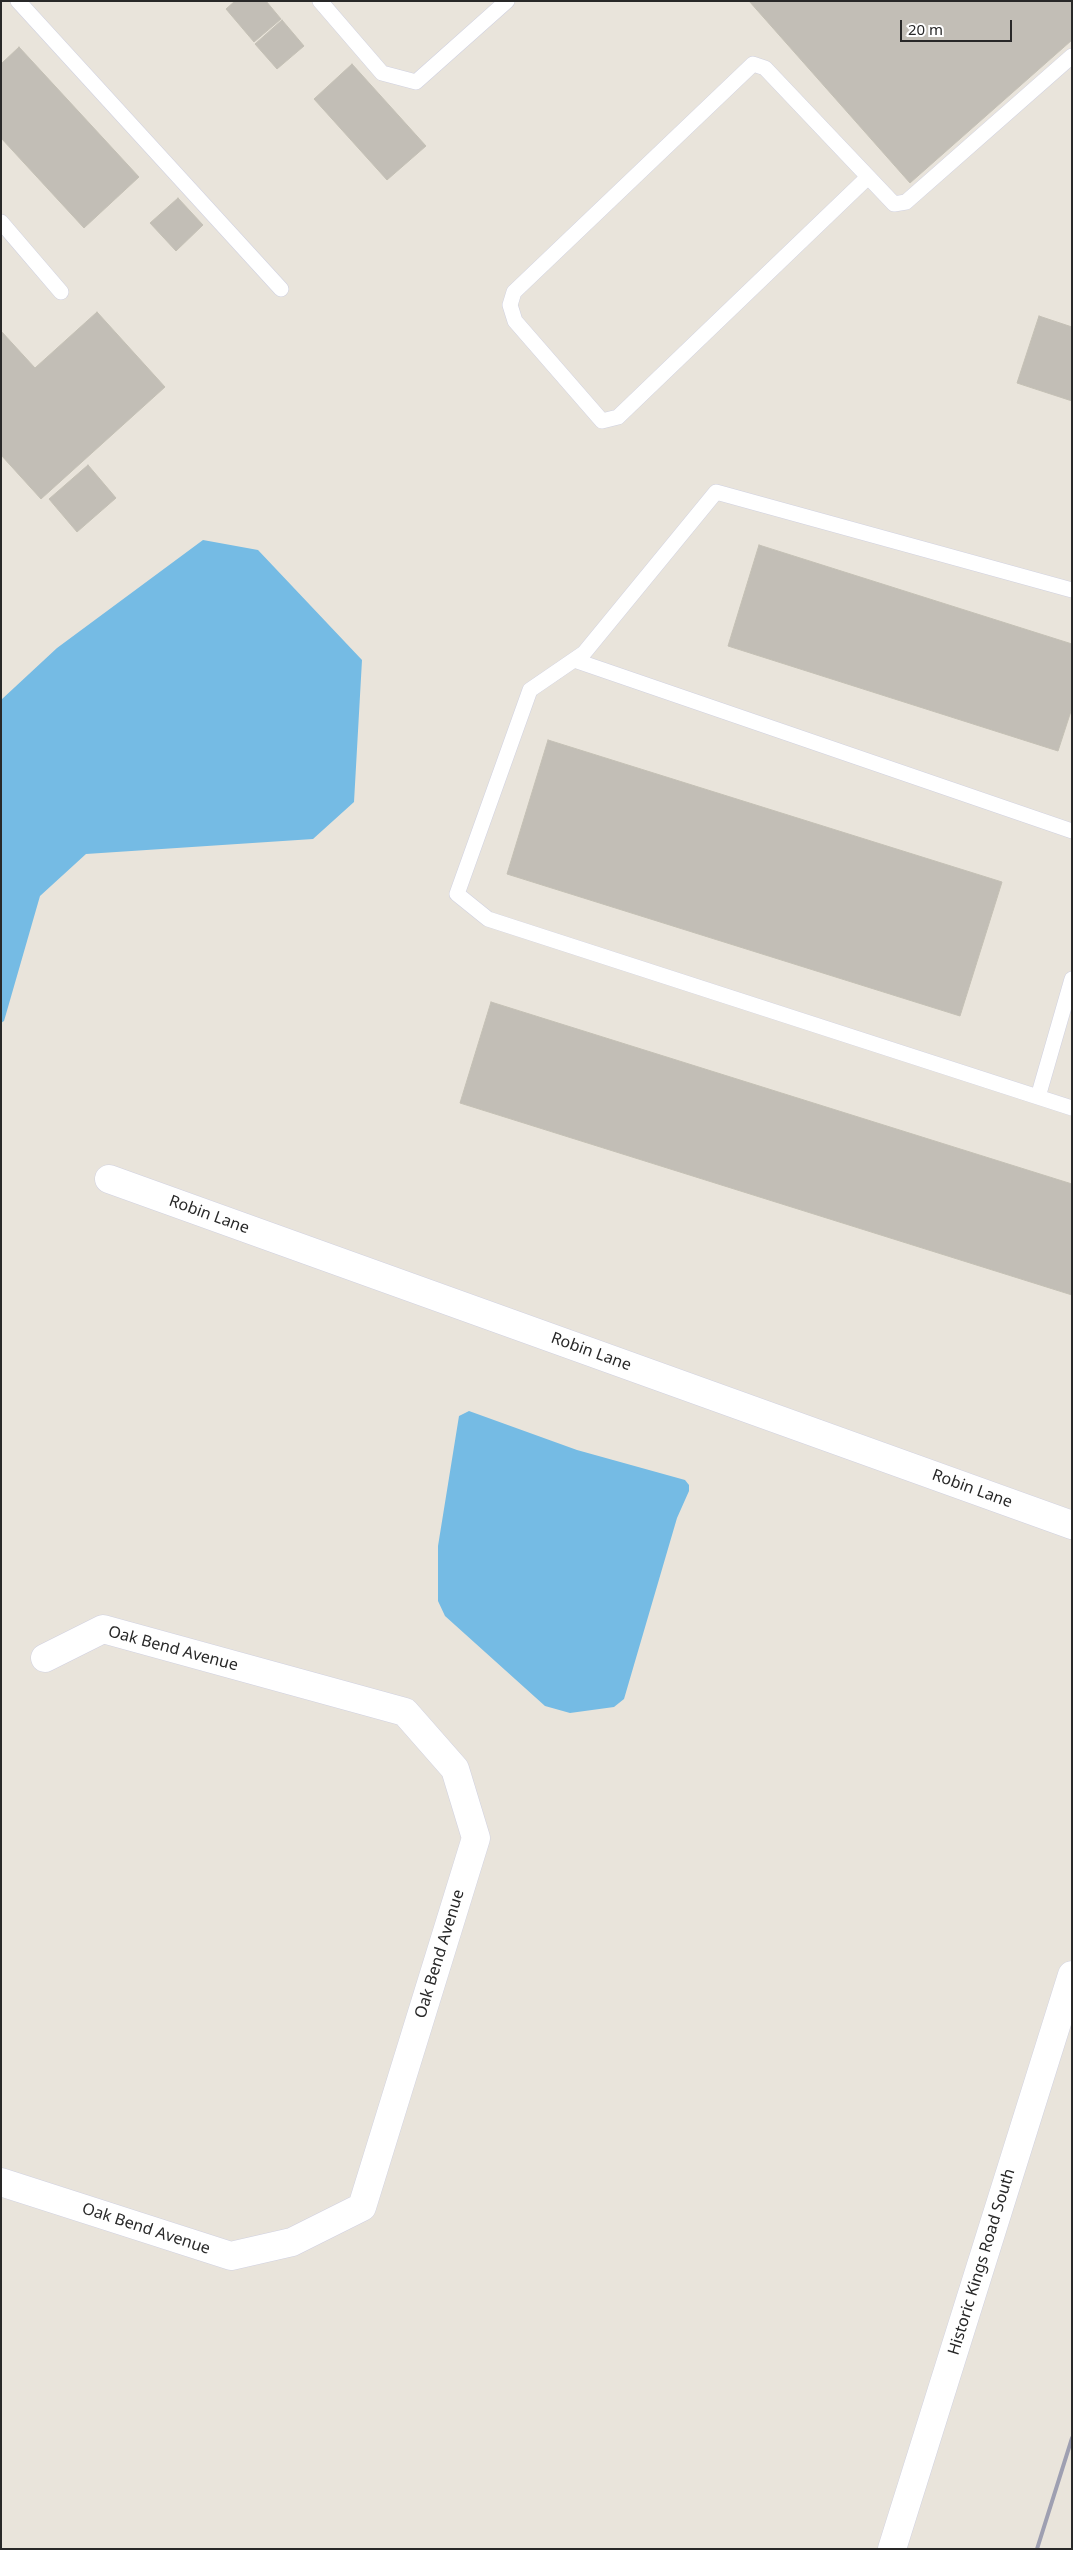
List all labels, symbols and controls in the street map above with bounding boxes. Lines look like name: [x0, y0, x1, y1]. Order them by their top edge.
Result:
scale bar: [903, 10, 1016, 42]
text: 20 m: [908, 19, 943, 39]
street label: Robin Lane: [166, 1192, 252, 1238]
street label: Robin Lane: [548, 1329, 634, 1375]
street label: Robin Lane: [929, 1466, 1015, 1512]
street label: Oak Bend Avenue: [106, 1622, 240, 1676]
street label: Oak Bend Avenue: [411, 1887, 469, 2021]
street label: Historic Kings Road South: [944, 2166, 1020, 2358]
street label: Oak Bend Avenue: [79, 2199, 213, 2259]

